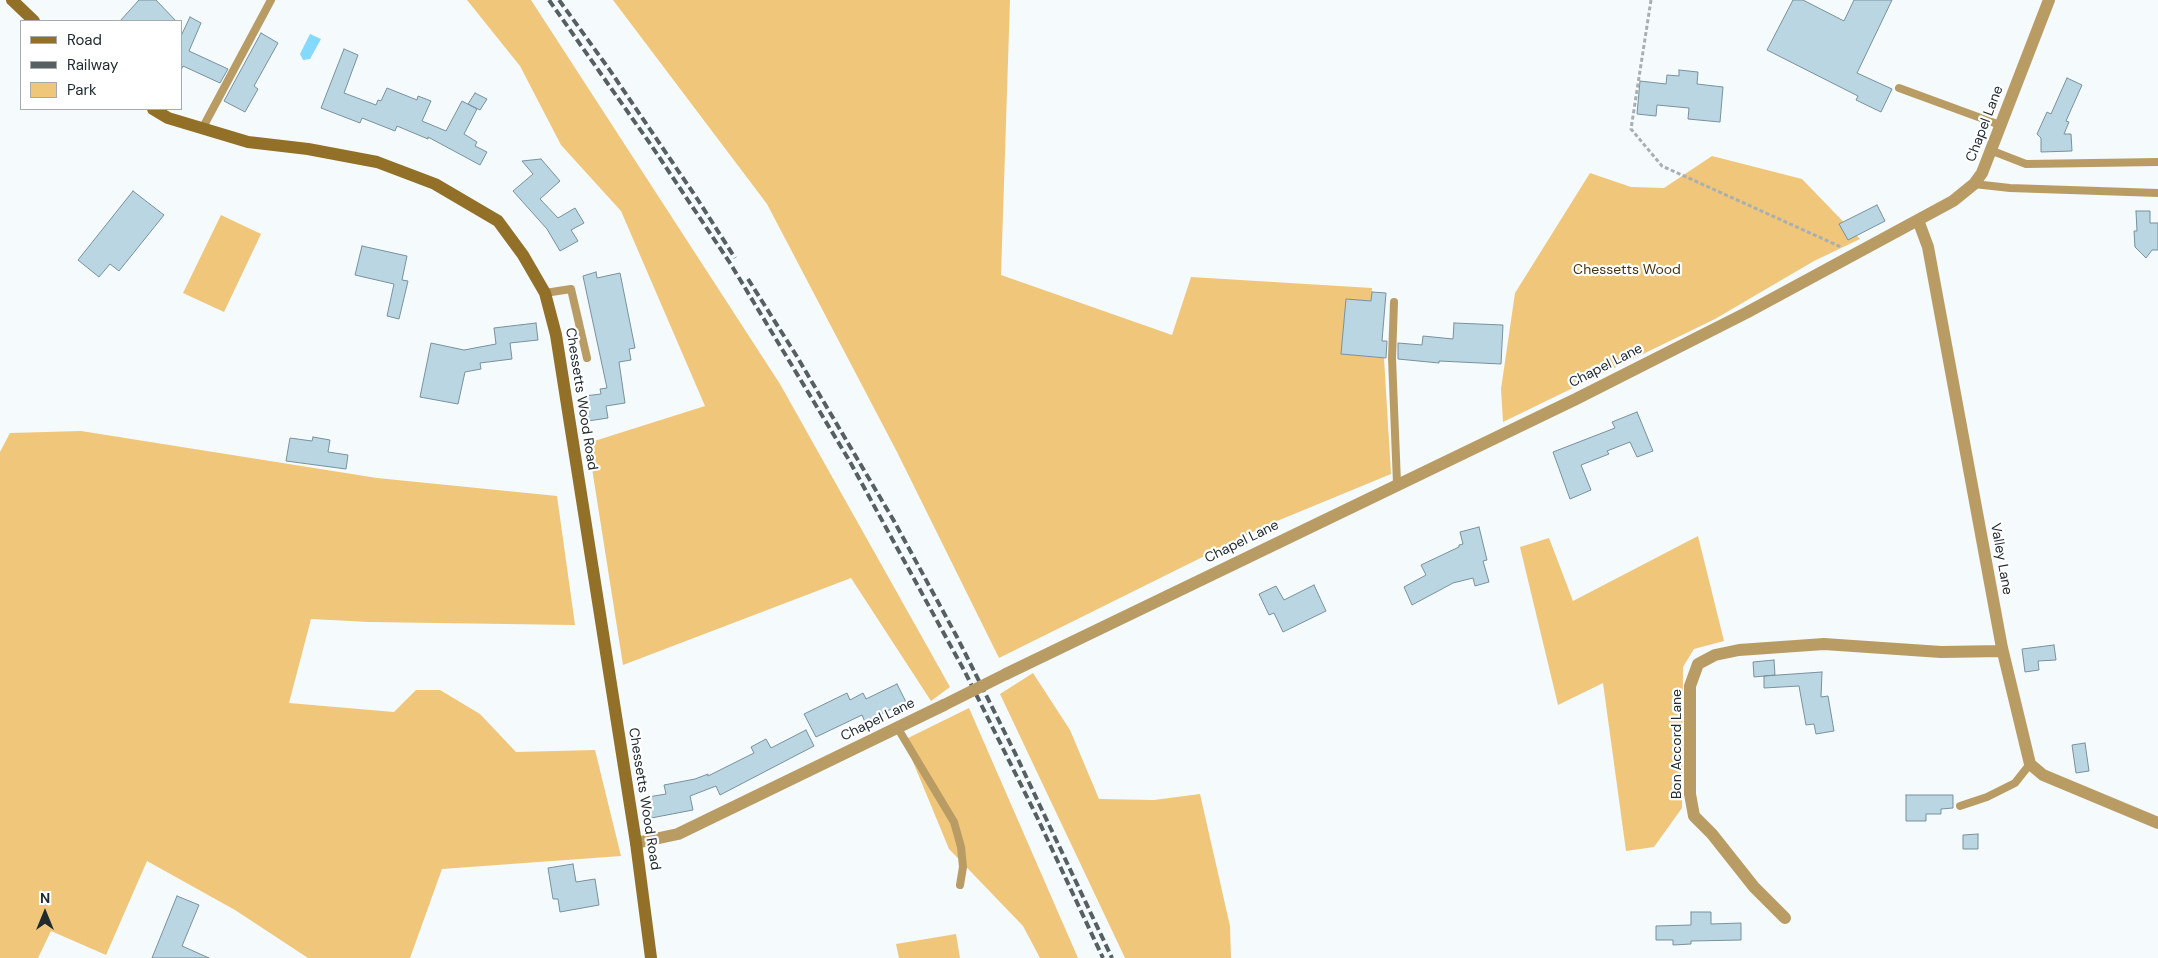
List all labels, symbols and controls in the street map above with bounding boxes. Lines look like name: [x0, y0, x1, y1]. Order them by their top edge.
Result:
legend: [20, 20, 182, 110]
text: Road: [67, 30, 102, 50]
text: Railway: [67, 55, 118, 75]
text: Park: [67, 80, 97, 100]
street label: Chapel Lane: [1963, 84, 2007, 164]
park label: Chessetts Wood: [1573, 262, 1681, 278]
street label: Chessetts Wood Road: [561, 327, 601, 471]
street label: Chapel Lane: [1566, 340, 1646, 392]
street label: Chapel Lane: [1202, 517, 1282, 567]
street label: Valley Lane: [1986, 522, 2016, 596]
street label: Bon Accord Lane: [1669, 689, 1685, 799]
street label: Chapel Lane: [838, 695, 918, 745]
street label: Chessetts Wood Road: [624, 727, 664, 871]
north arrow: [20, 888, 70, 938]
text: N: [40, 889, 50, 907]

